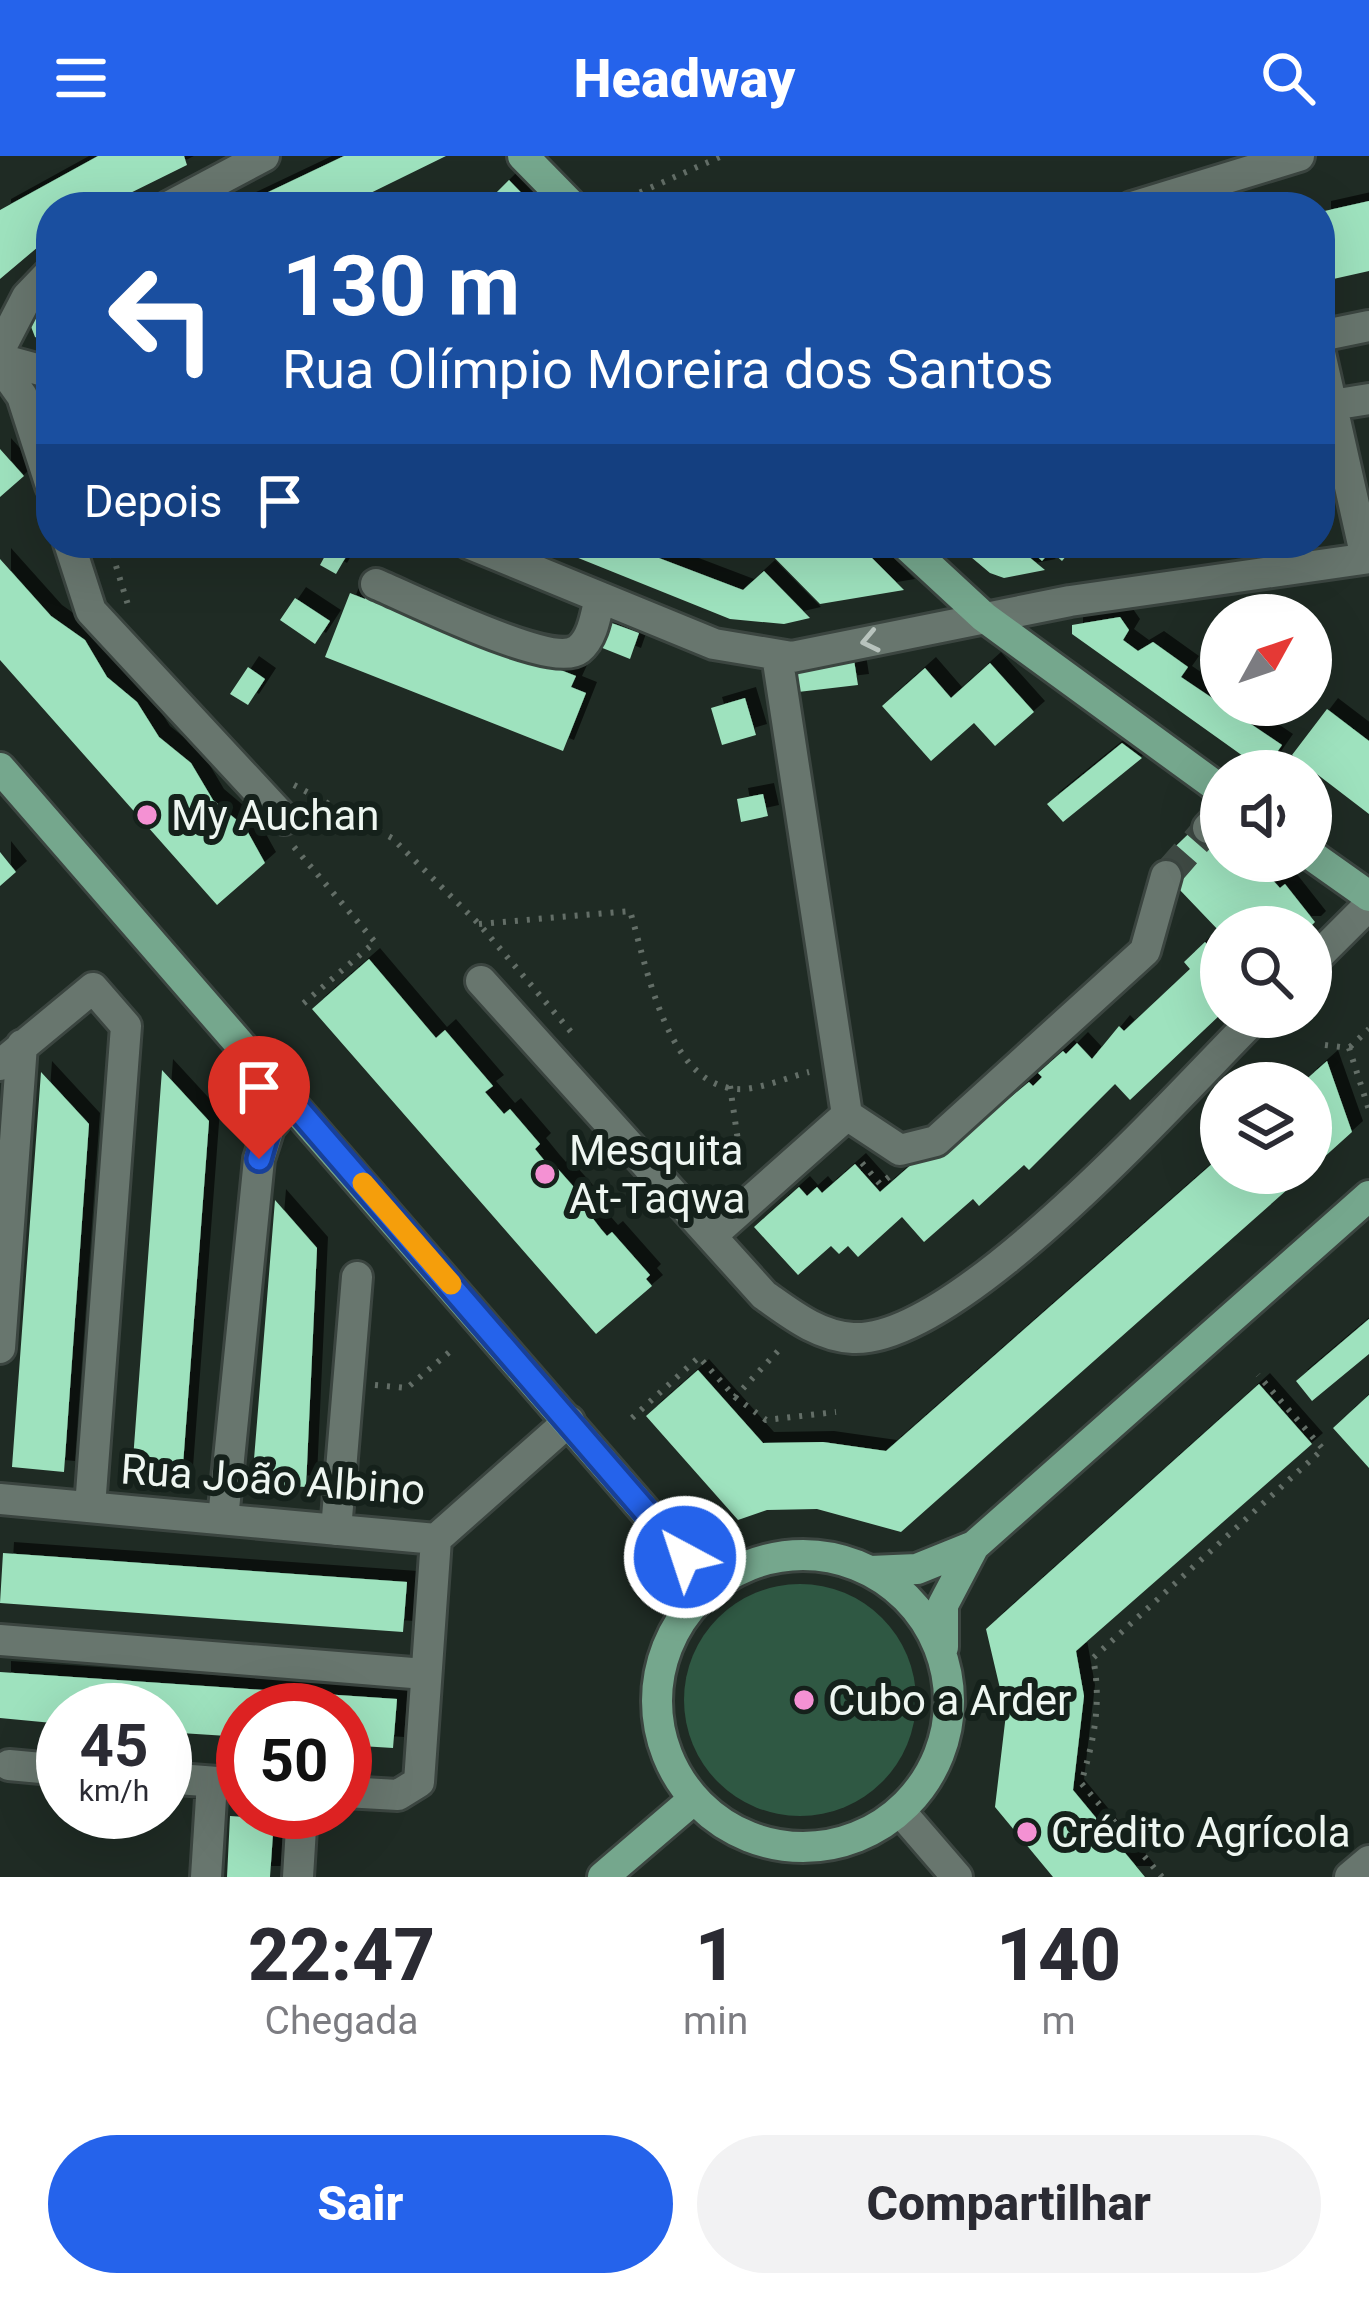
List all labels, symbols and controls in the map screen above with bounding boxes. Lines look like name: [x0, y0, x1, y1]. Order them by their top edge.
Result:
icon: menu: [48, 45, 114, 111]
icon: search: [1255, 45, 1321, 111]
text: Headway: [574, 47, 795, 110]
text: 130 m: [282, 237, 520, 336]
icon: left: [84, 240, 240, 396]
text: Rua Olímpio Moreira dos Santos: [282, 338, 1054, 401]
icon: arrive: [247, 468, 313, 534]
text: Depois: [84, 475, 223, 528]
north arrow: [1200, 594, 1332, 726]
map controls: [1200, 594, 1332, 1194]
one-way arrow: [860, 627, 880, 653]
button: sound: [1200, 750, 1332, 882]
place label: My Auchan: [171, 791, 379, 840]
marker: My Auchan: [134, 802, 160, 828]
button: search: [1200, 906, 1332, 1038]
pin: [208, 1036, 310, 1159]
icon: arrive: [226, 1054, 292, 1120]
button: layers: [1200, 1062, 1332, 1194]
place label: Mesquita At-Taqwa: [569, 1126, 745, 1223]
marker: Mesquita At-Taqwa: [532, 1161, 558, 1187]
street label: Rua João Albino: [119, 1444, 427, 1515]
position arrow: [622, 1494, 748, 1620]
place label: Cubo a Arder: [828, 1676, 1071, 1725]
speed limit sign: 50: [216, 1683, 372, 1839]
marker: Cubo a Arder: [791, 1687, 817, 1713]
text: 45: [80, 1710, 148, 1781]
text: km/h: [79, 1773, 149, 1808]
place label: Crédito Agrícola: [1051, 1808, 1351, 1857]
marker: Crédito Agrícola: [1014, 1819, 1040, 1845]
text: 22:47: [248, 1913, 435, 1998]
text: 1: [695, 1913, 736, 1998]
text: 140: [996, 1913, 1121, 1998]
text: Chegada: [265, 1998, 418, 2044]
text: min: [683, 1998, 748, 2044]
text: m: [1042, 1998, 1076, 2044]
button: Sair: [48, 2135, 673, 2273]
button: Compartilhar: [697, 2135, 1321, 2273]

